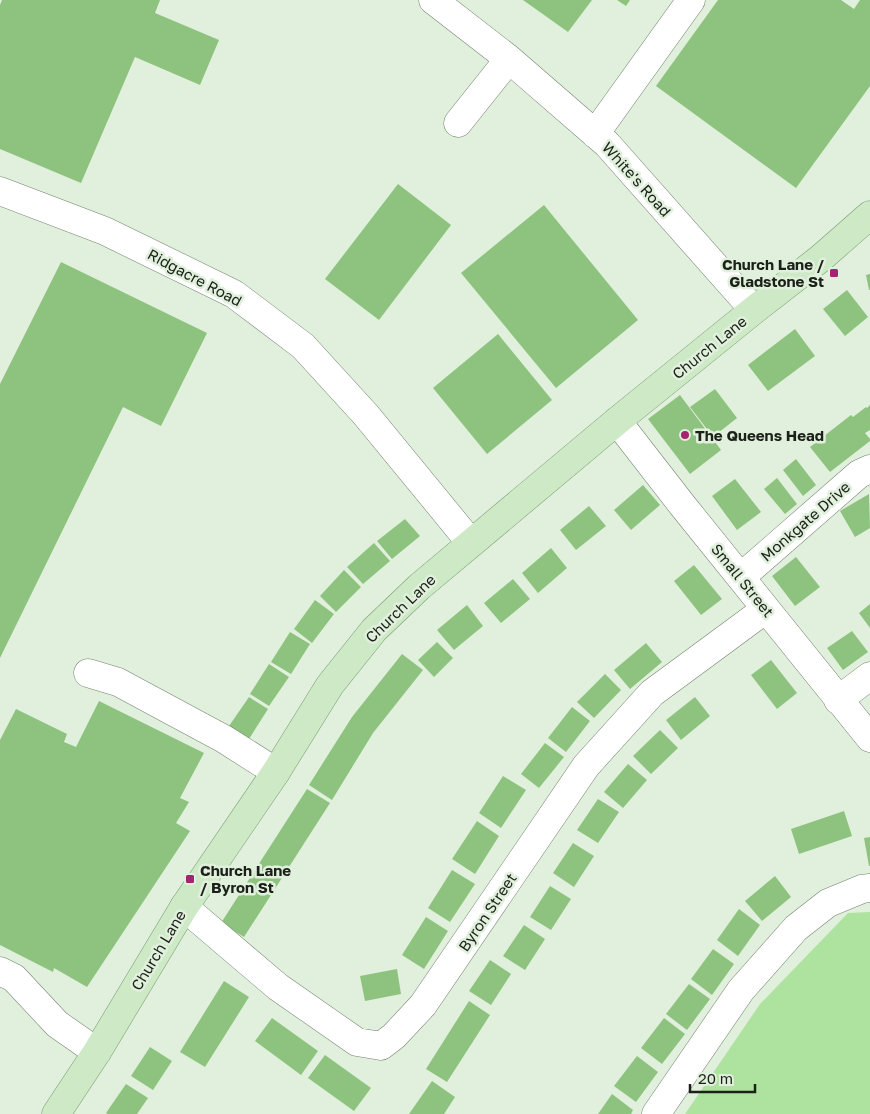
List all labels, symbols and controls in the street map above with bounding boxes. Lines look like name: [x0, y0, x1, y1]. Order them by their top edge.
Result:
street label: White's Road: [599, 138, 675, 220]
street label: Ridgacre Road: [145, 245, 245, 309]
place label: Church Lane / Gladstone St: [722, 255, 825, 290]
marker: Church Lane / Gladstone St: [828, 267, 840, 279]
street label: Church Lane: [668, 311, 750, 382]
place label: The Queens Head: [695, 426, 824, 444]
marker: The Queens Head: [679, 429, 691, 441]
street label: Monkgate Drive: [757, 477, 854, 565]
street label: Small Street: [708, 540, 778, 620]
street label: Church Lane: [361, 570, 439, 646]
place label: Church Lane / Byron St: [200, 861, 291, 896]
street label: Byron Street: [454, 869, 520, 955]
marker: Church Lane / Byron St: [184, 873, 196, 885]
street label: Church Lane: [127, 906, 189, 993]
scale bar: [690, 1062, 755, 1094]
text: 20 m: [698, 1069, 733, 1087]

